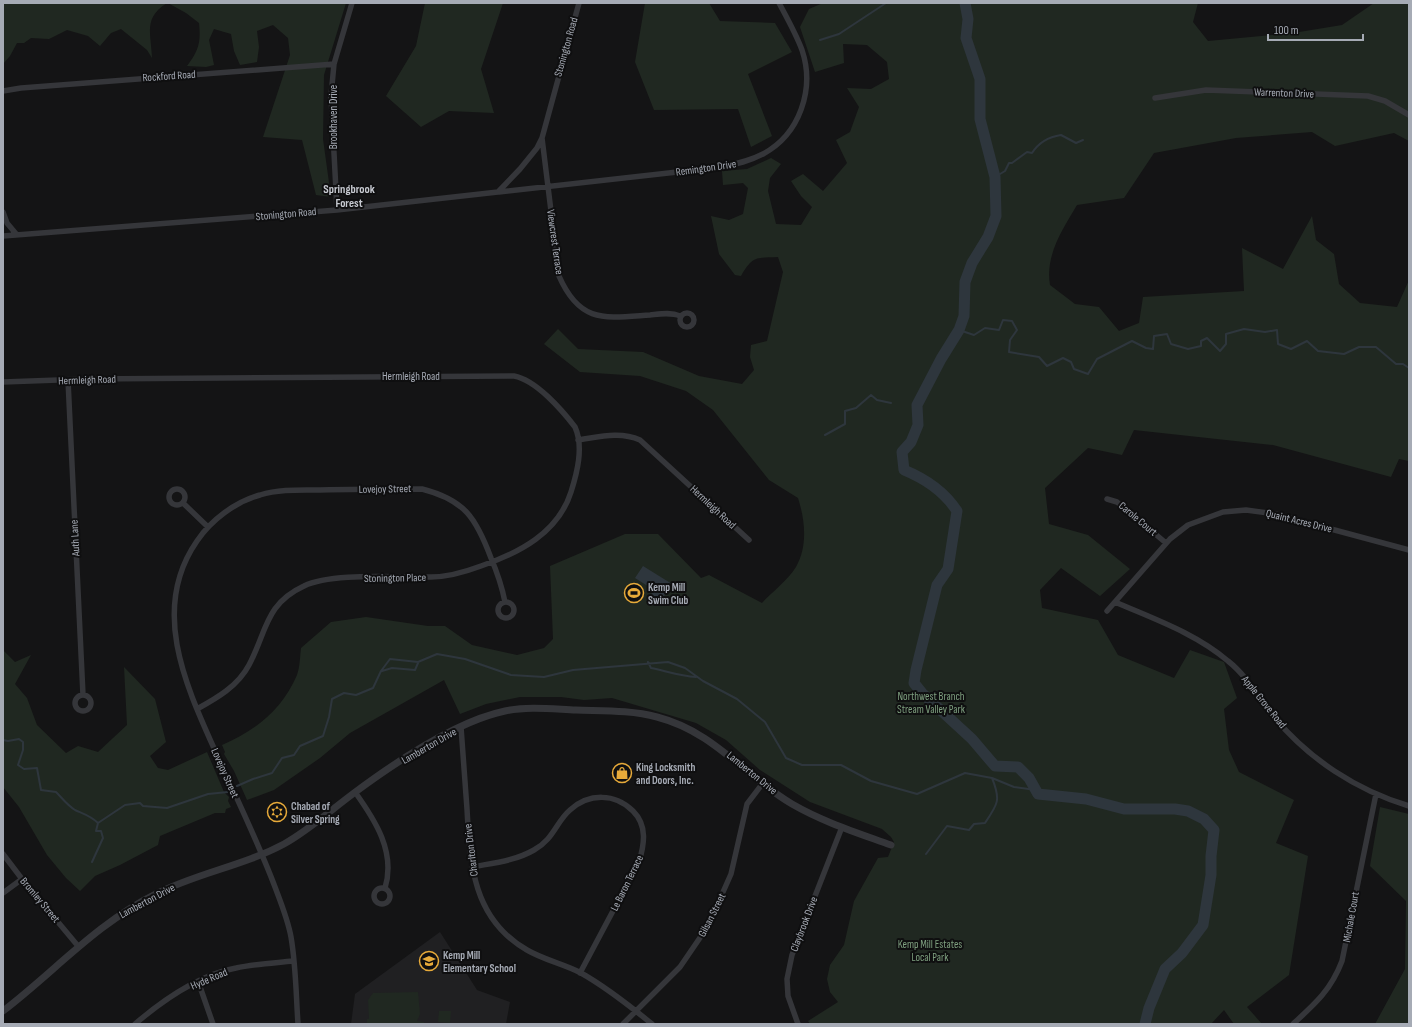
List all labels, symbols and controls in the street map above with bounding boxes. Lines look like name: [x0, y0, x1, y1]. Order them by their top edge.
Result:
street label: Stonington Road: [551, 16, 581, 78]
scale bar: [1268, 16, 1363, 42]
text: 100 m: [1274, 23, 1299, 38]
street label: Rockford Road: [142, 68, 196, 84]
street label: Brookhaven Drive: [327, 85, 340, 149]
street label: Warrenton Drive: [1254, 85, 1314, 101]
street label: Remington Drive: [675, 157, 737, 179]
district label: Springbrook Forest: [323, 182, 375, 211]
street label: Stonington Road: [255, 205, 317, 223]
street label: Viewcrest Terrace: [544, 209, 566, 275]
street label: Hermleigh Road: [382, 370, 440, 383]
street label: Hermleigh Road: [58, 372, 117, 388]
street label: Lovejoy Street: [359, 482, 412, 496]
street label: Hermleigh Road: [687, 482, 739, 532]
street label: Carole Court: [1116, 499, 1160, 539]
street label: Quaint Acres Drive: [1265, 507, 1333, 535]
street label: Auth Lane: [68, 519, 83, 558]
street label: Stonington Place: [364, 571, 426, 585]
place label: Kemp Mill Swim Club: [648, 581, 689, 607]
sports icon: Kemp Mill Swim Club: [623, 582, 645, 604]
street label: Apple Grove Road: [1238, 672, 1289, 731]
park label: Northwest Branch Stream Valley Park: [897, 690, 966, 716]
street label: Lamberton Drive: [399, 725, 459, 767]
street label: Lovejoy Street: [208, 746, 242, 800]
street label: Lamberton Drive: [724, 749, 780, 797]
place label: King Locksmith and Doors, Inc.: [636, 761, 695, 787]
shop icon: King Locksmith and Doors, Inc.: [611, 762, 633, 784]
place label: Chabad of Silver Spring: [291, 800, 340, 826]
synagogue icon: Chabad of Silver Spring: [266, 801, 288, 823]
street label: Charlton Drive: [461, 823, 481, 877]
street label: Le Baron Terrace: [608, 853, 646, 913]
street label: Bromley Street: [17, 875, 63, 926]
street label: Lamberton Drive: [117, 881, 177, 921]
street label: Gilsan Street: [695, 890, 729, 939]
street label: Michale Court: [1340, 890, 1362, 943]
street label: Claybrook Drive: [788, 895, 820, 953]
park label: Kemp Mill Estates Local Park: [898, 938, 962, 964]
place label: Kemp Mill Elementary School: [443, 949, 516, 975]
school or university icon: Kemp Mill Elementary School: [418, 950, 440, 972]
street label: Hyde Road: [189, 965, 230, 993]

